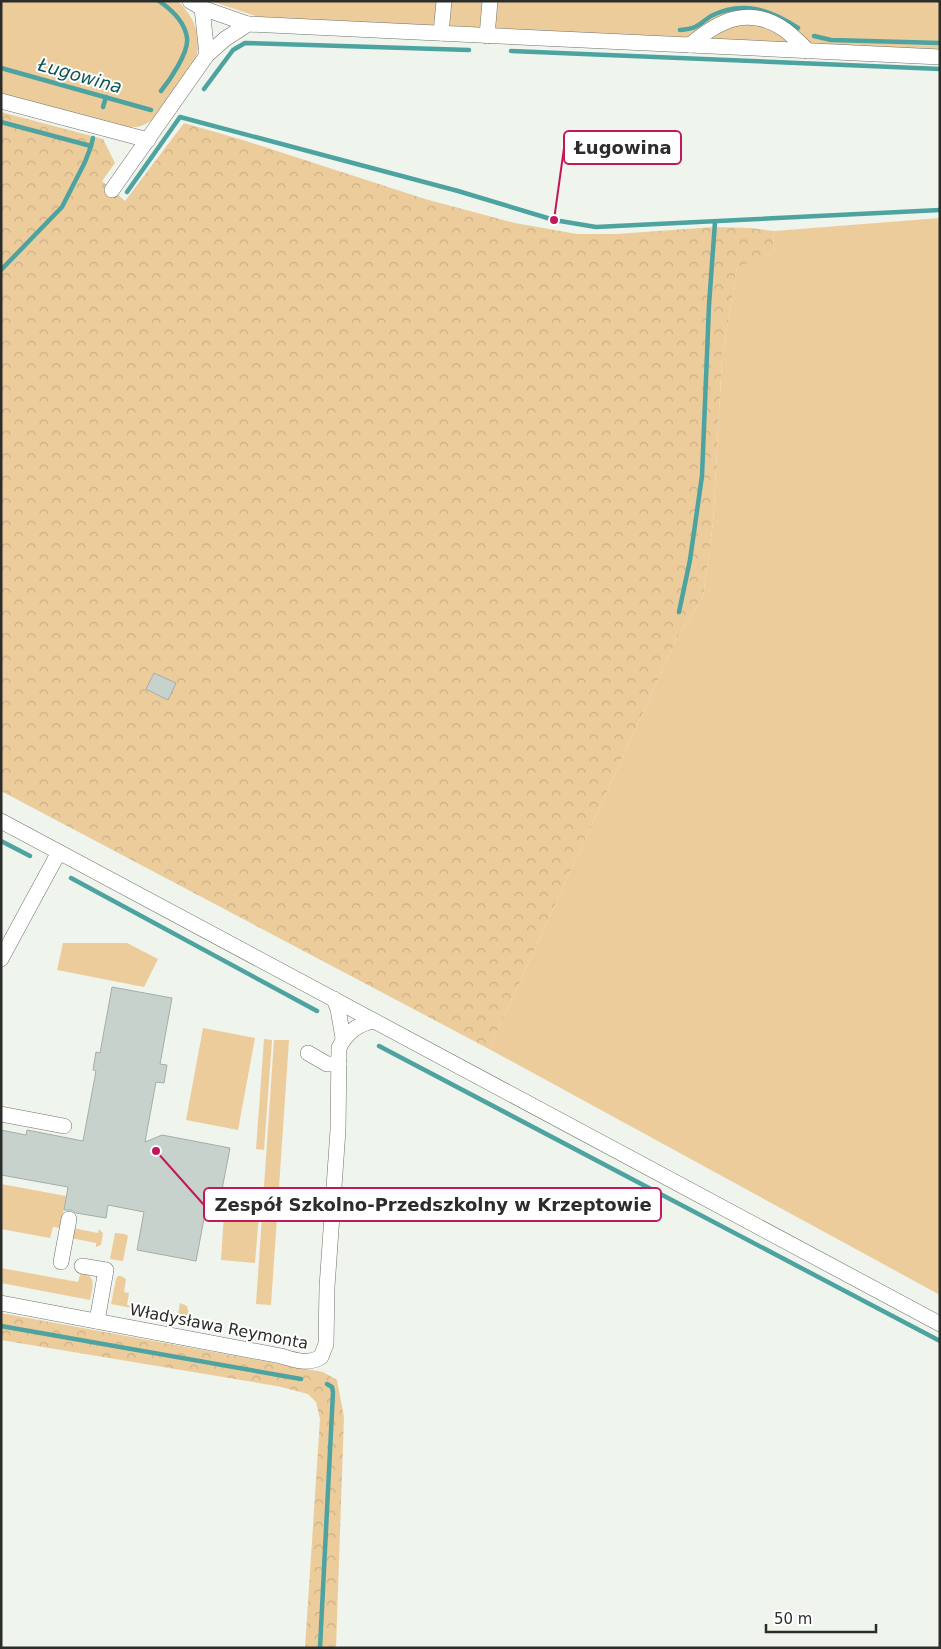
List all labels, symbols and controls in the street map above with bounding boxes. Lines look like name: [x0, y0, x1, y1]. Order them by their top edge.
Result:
water label: Ługowina: [35, 53, 124, 97]
callout: Ługowina: [564, 131, 681, 164]
text: Ługowina: [573, 137, 672, 158]
callout: Zespół Szkolno-Przedszkolny w Krzeptowie: [204, 1188, 661, 1221]
text: Zespół Szkolno-Przedszkolny w Krzeptowie: [214, 1194, 652, 1215]
street label: Władysława Reymonta: [128, 1300, 310, 1353]
scale bar: [766, 1602, 876, 1634]
text: 50 m: [774, 1610, 812, 1628]

